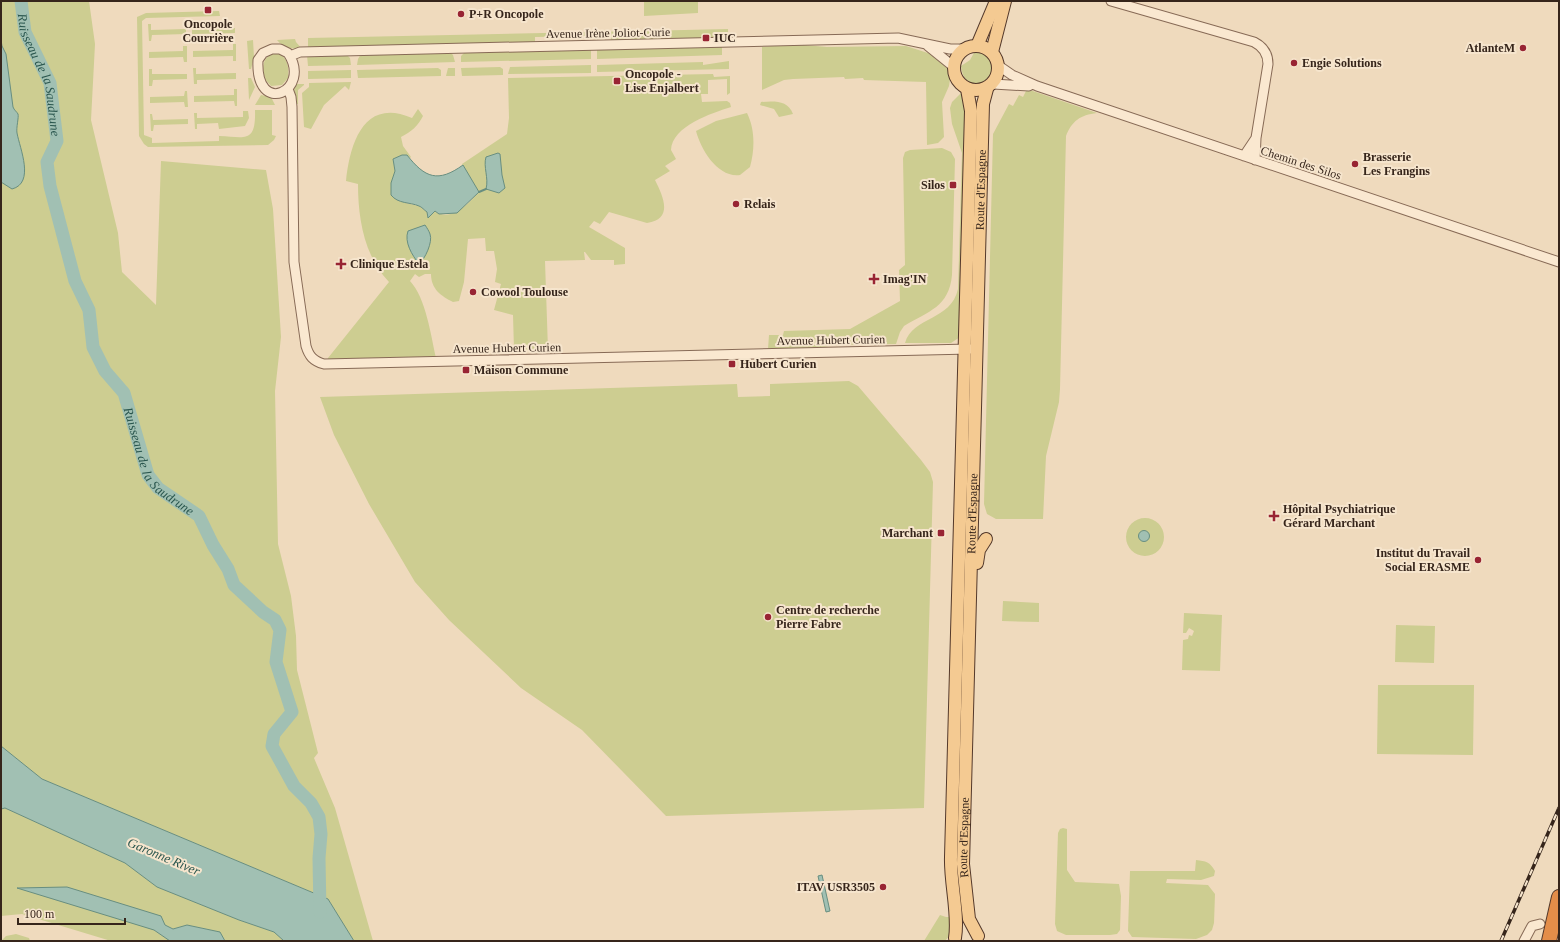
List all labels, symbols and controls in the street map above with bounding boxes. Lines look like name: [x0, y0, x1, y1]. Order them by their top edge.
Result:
marker: Oncopole Courrière: [203, 5, 213, 15]
place label: P+R Oncopole: [469, 7, 544, 21]
marker: P+R Oncopole: [456, 9, 466, 19]
water label: Ruisseau de la Saudrune: [15, 12, 63, 137]
place label: Oncopole Courrière: [182, 17, 234, 45]
street label: Avenue Irène Joliot-Curie: [546, 25, 670, 41]
place label: IUC: [714, 31, 736, 45]
marker: IUC: [701, 33, 711, 43]
place label: AtlanteM: [1466, 41, 1515, 55]
marker: AtlanteM: [1518, 43, 1528, 53]
place label: Engie Solutions: [1302, 56, 1382, 70]
marker: Engie Solutions: [1289, 58, 1299, 68]
place label: Oncopole - Lise Enjalbert: [625, 67, 699, 95]
marker: Oncopole - Lise Enjalbert: [612, 76, 622, 86]
street label: Chemin des Silos: [1259, 143, 1343, 183]
street label: Route d'Espagne: [973, 149, 989, 230]
place label: Brasserie Les Frangins: [1363, 150, 1430, 178]
marker: Brasserie Les Frangins: [1350, 159, 1360, 169]
place label: Silos: [921, 178, 945, 192]
marker: Silos: [948, 180, 958, 190]
place label: Relais: [744, 197, 776, 211]
marker: Relais: [731, 199, 741, 209]
place label: Clinique Estela: [350, 257, 428, 271]
marker: Clinique Estela: [335, 258, 347, 270]
place label: Imag'IN: [883, 272, 927, 286]
marker: Imag'IN: [868, 273, 880, 285]
place label: Cowool Toulouse: [481, 285, 569, 299]
marker: Cowool Toulouse: [468, 287, 478, 297]
street label: Avenue Hubert Curien: [777, 332, 885, 348]
street label: Avenue Hubert Curien: [453, 340, 561, 356]
place label: Hubert Curien: [740, 357, 817, 371]
marker: Hubert Curien: [727, 359, 737, 369]
place label: Maison Commune: [474, 363, 569, 377]
marker: Maison Commune: [461, 365, 471, 375]
water label: Ruisseau de la Saudrune: [120, 405, 197, 519]
street label: Route d'Espagne: [964, 473, 980, 554]
place label: Hôpital Psychiatrique Gérard Marchant: [1283, 502, 1396, 530]
marker: Hôpital Psychiatrique Gérard Marchant: [1268, 510, 1280, 522]
place label: Marchant: [882, 526, 933, 540]
marker: Marchant: [936, 528, 946, 538]
place label: Institut du Travail Social ERASME: [1376, 546, 1471, 574]
marker: Institut du Travail Social ERASME: [1473, 555, 1483, 565]
place label: Centre de recherche Pierre Fabre: [776, 603, 880, 631]
marker: Centre de recherche Pierre Fabre: [763, 612, 773, 622]
street label: Route d'Espagne: [956, 797, 972, 879]
water label: Garonne River: [125, 834, 203, 879]
place label: ITAV USR3505: [797, 880, 875, 894]
marker: ITAV USR3505: [878, 882, 888, 892]
scale bar: [18, 900, 125, 926]
text: 100 m: [24, 907, 55, 921]

